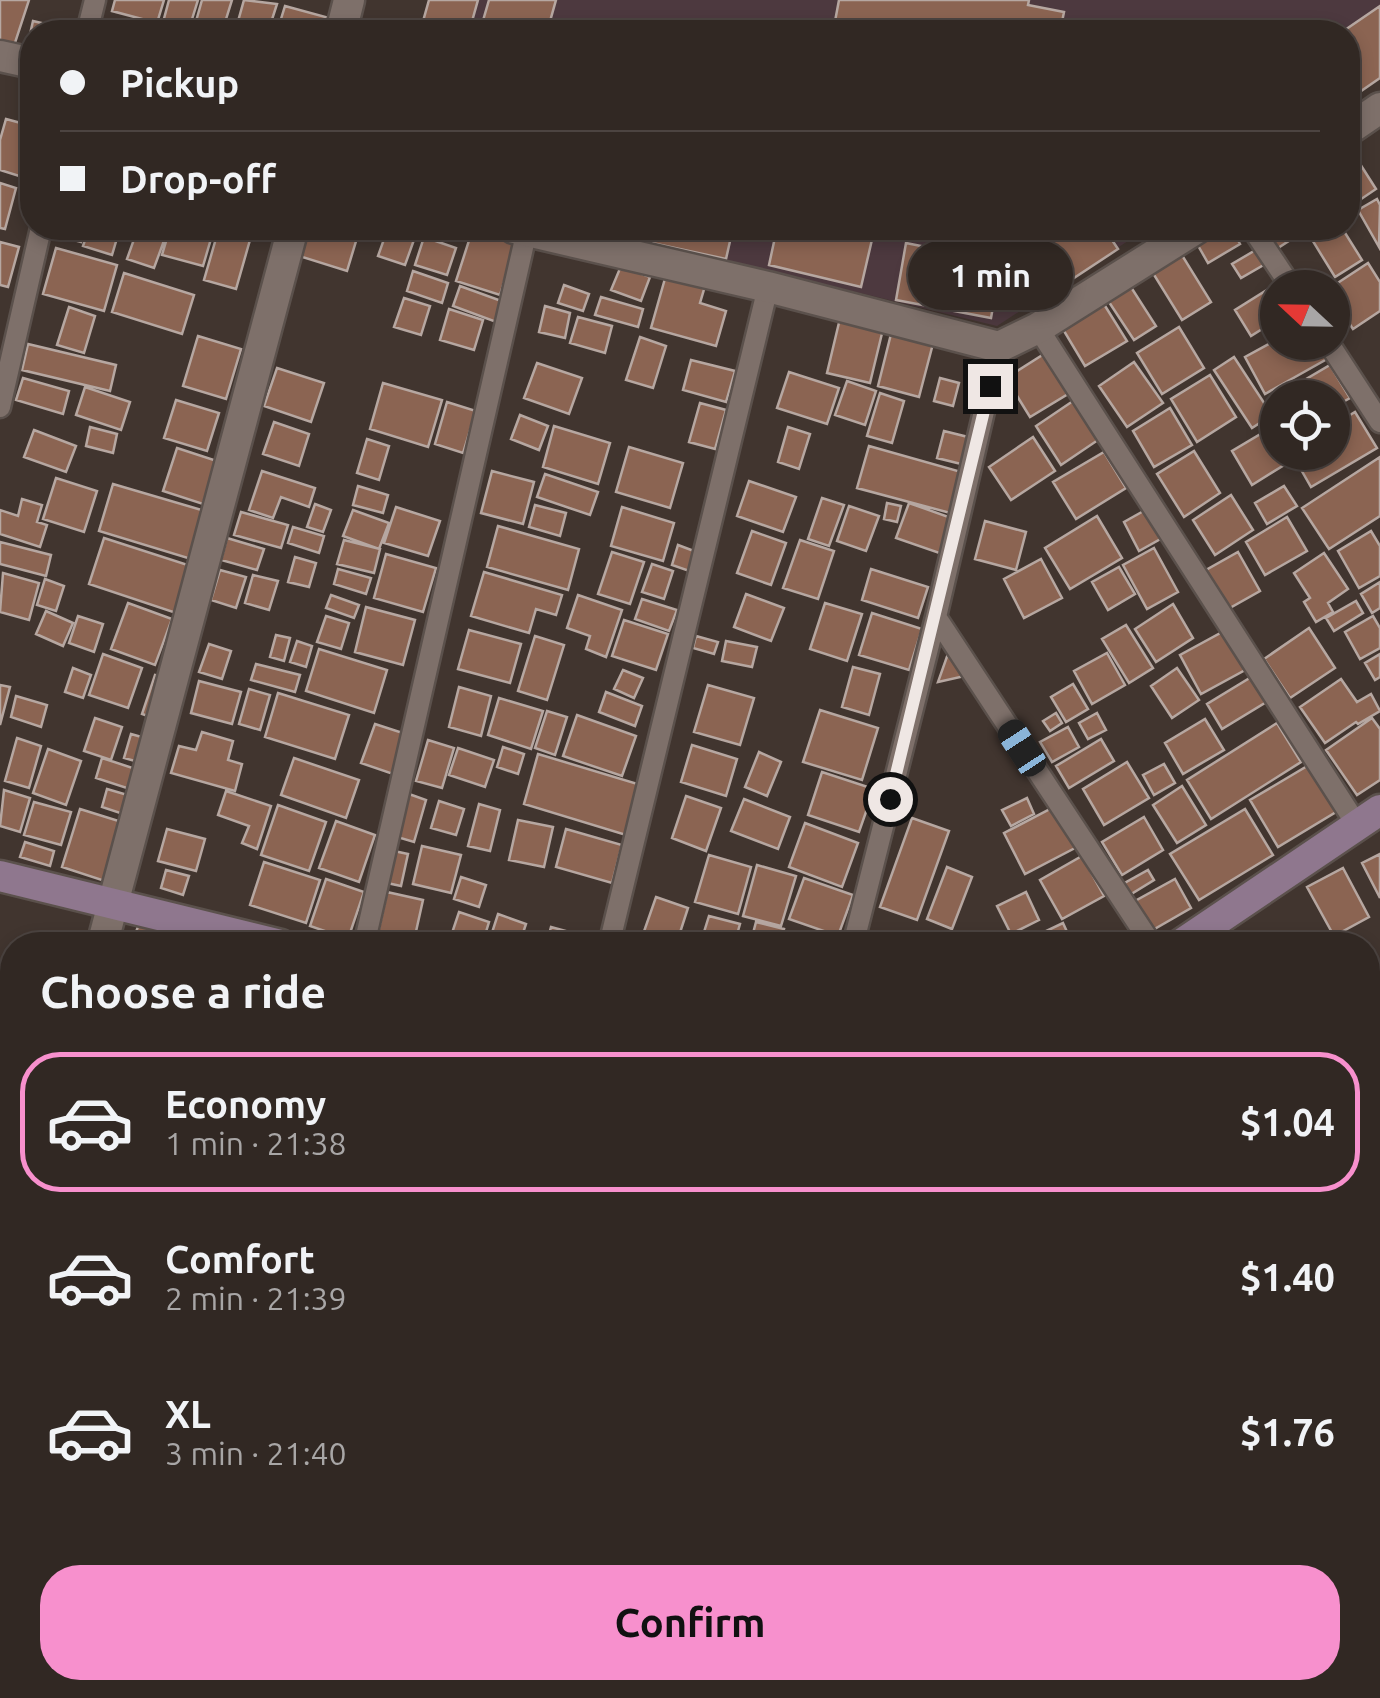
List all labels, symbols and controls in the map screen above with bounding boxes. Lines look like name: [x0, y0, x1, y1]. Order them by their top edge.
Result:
text: Pickup: [120, 62, 239, 104]
text: Drop-off: [120, 158, 276, 200]
callout: 1 min: [908, 241, 1072, 311]
text: 1 min: [950, 257, 1031, 293]
north arrow: [1260, 270, 1350, 360]
map controls: [1260, 270, 1350, 470]
route end: [968, 364, 1013, 409]
button: locate: [1260, 380, 1350, 470]
car: [993, 715, 1051, 781]
route start: [868, 777, 913, 822]
text: Choose a ride: [40, 966, 326, 1017]
icon: car: [45, 1077, 135, 1167]
text: Economy: [165, 1083, 326, 1125]
text: $1.04: [1240, 1101, 1335, 1143]
text: 1 min · 21:38: [165, 1125, 347, 1161]
icon: car: [45, 1232, 135, 1322]
text: Comfort: [165, 1238, 315, 1280]
text: $1.40: [1240, 1256, 1335, 1298]
text: 2 min · 21:39: [165, 1280, 347, 1316]
icon: car: [45, 1387, 135, 1477]
text: XL: [165, 1393, 211, 1435]
text: $1.76: [1240, 1411, 1335, 1453]
text: 3 min · 21:40: [165, 1435, 347, 1471]
button: Confirm: [40, 1565, 1340, 1680]

